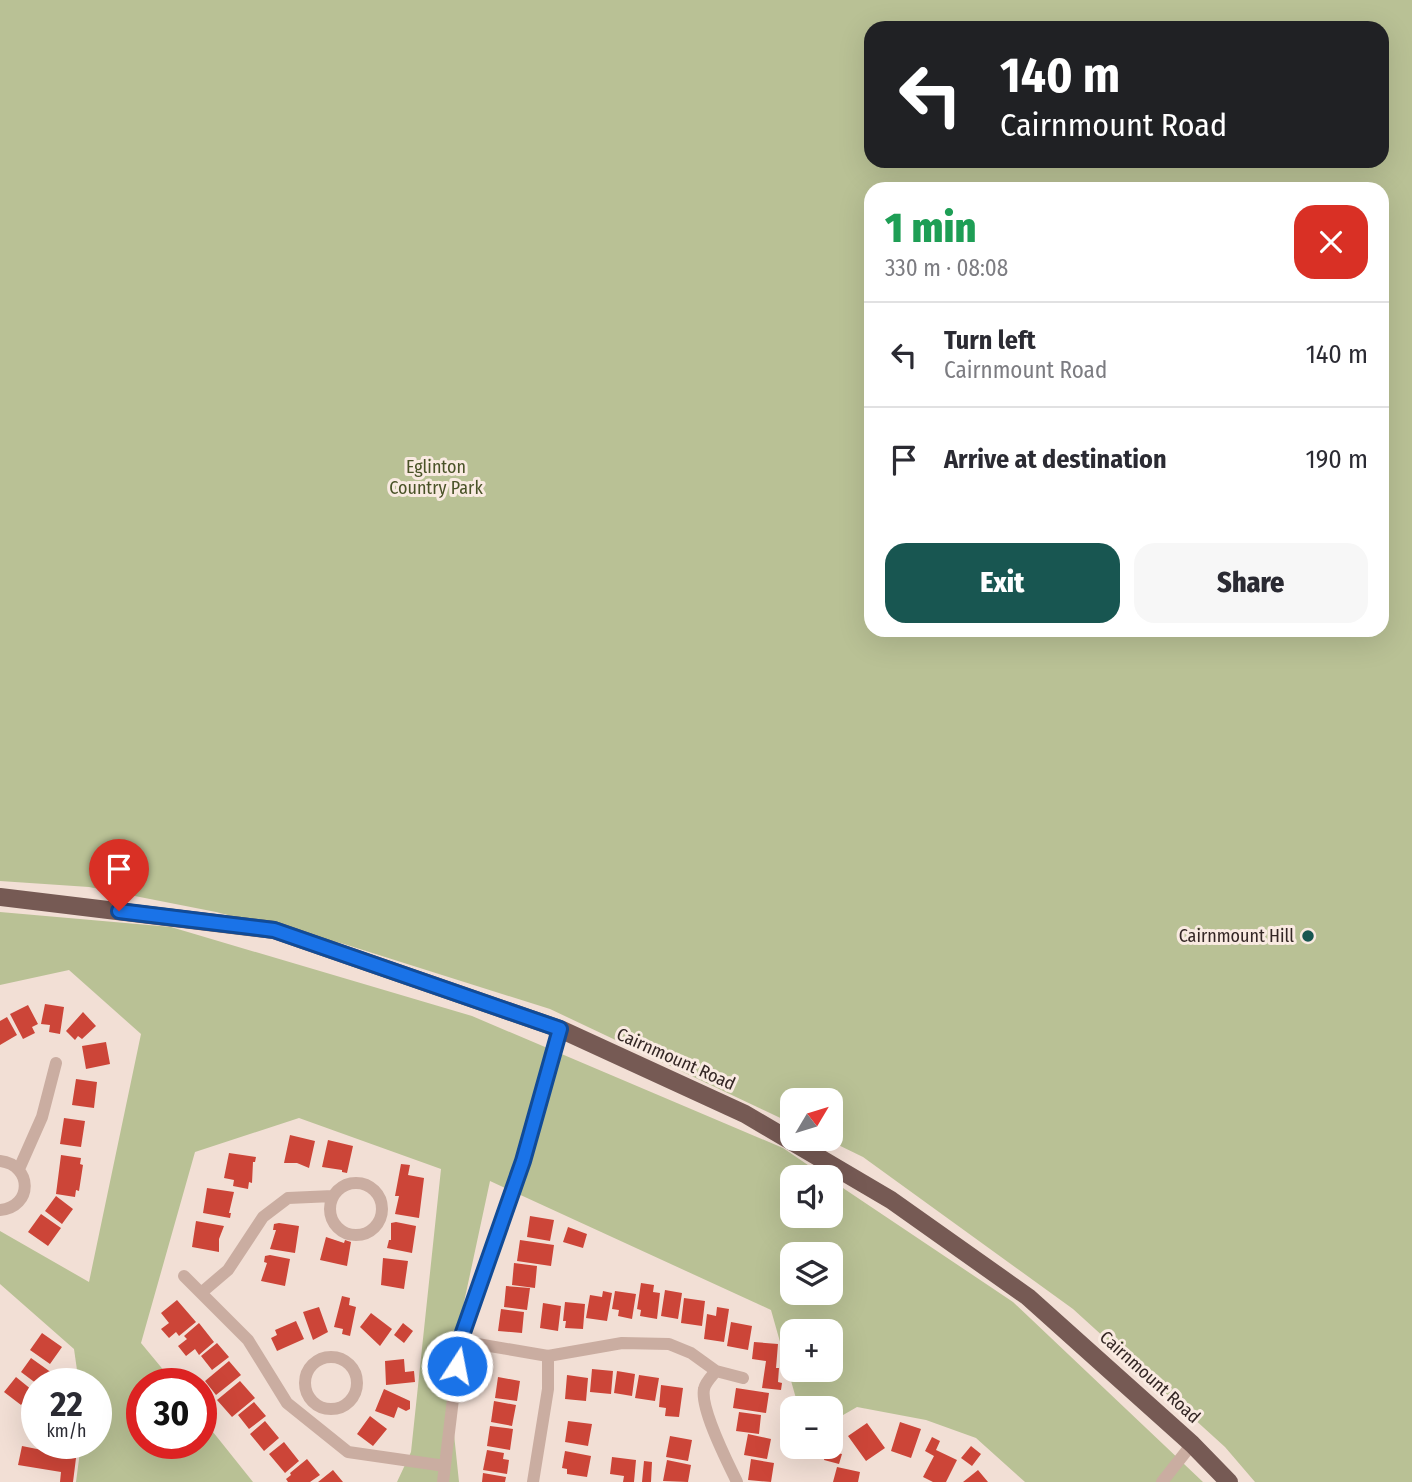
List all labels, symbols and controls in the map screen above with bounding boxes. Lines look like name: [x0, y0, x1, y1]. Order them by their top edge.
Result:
text: 140 m: [1000, 46, 1120, 105]
icon: left: [885, 49, 976, 140]
text: Cairnmount Road: [1000, 106, 1227, 144]
text: 1 min: [885, 203, 976, 253]
button: close: [1294, 205, 1368, 279]
text: 330 m · 08:08: [885, 254, 1008, 282]
text: Turn left: [944, 325, 1036, 356]
icon: left: [885, 336, 923, 374]
text: 140 m: [1306, 339, 1368, 370]
text: Cairnmount Road: [944, 356, 1107, 384]
icon: arrive: [885, 441, 923, 479]
text: Arrive at destination: [944, 444, 1167, 475]
text: 190 m: [1306, 444, 1368, 475]
park label: Eglinton Country Park: [389, 456, 483, 499]
button: Exit: [885, 543, 1120, 623]
button: Share: [1134, 543, 1368, 623]
pin: [89, 839, 149, 911]
icon: arrive: [100, 850, 138, 888]
place label: Cairnmount Hill: [1179, 925, 1294, 947]
marker: Cairnmount Hill: [1300, 928, 1316, 944]
street label: Cairnmount Road: [613, 1023, 739, 1095]
north arrow: [780, 1088, 844, 1152]
map controls: [780, 1088, 843, 1459]
button: sound: [780, 1165, 843, 1228]
button: layers: [780, 1242, 843, 1305]
button: +: [780, 1319, 843, 1382]
street label: Cairnmount Road: [1095, 1326, 1205, 1428]
position arrow: [420, 1329, 494, 1403]
speed limit sign: 30: [126, 1368, 217, 1459]
text: 22: [50, 1383, 83, 1425]
button: −: [780, 1396, 843, 1459]
text: km/h: [46, 1420, 87, 1442]

